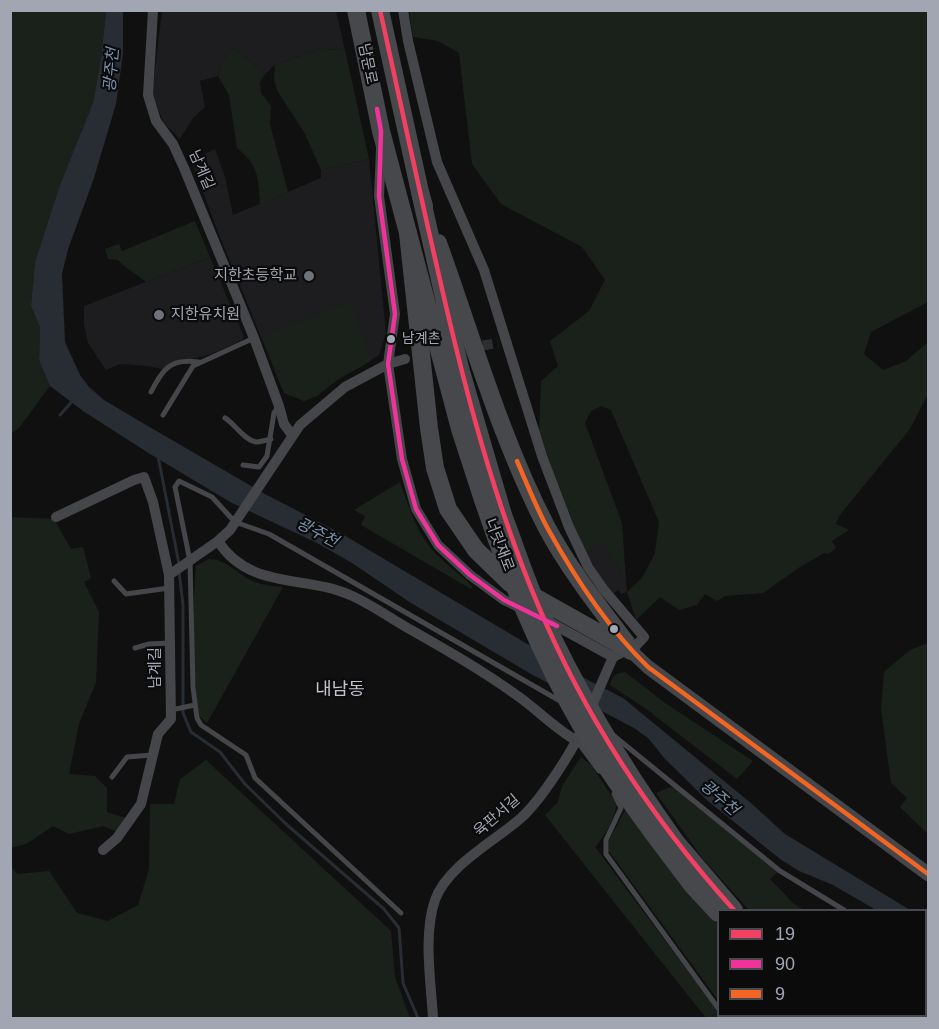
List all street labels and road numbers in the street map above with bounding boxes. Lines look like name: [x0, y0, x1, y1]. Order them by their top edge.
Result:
street label: 남문로: [354, 42, 380, 86]
street label: 남계길: [185, 147, 217, 193]
street label: 너릿재로: [481, 516, 517, 574]
street label: 남계길: [147, 647, 165, 689]
street label: 육판서길: [470, 791, 524, 841]

